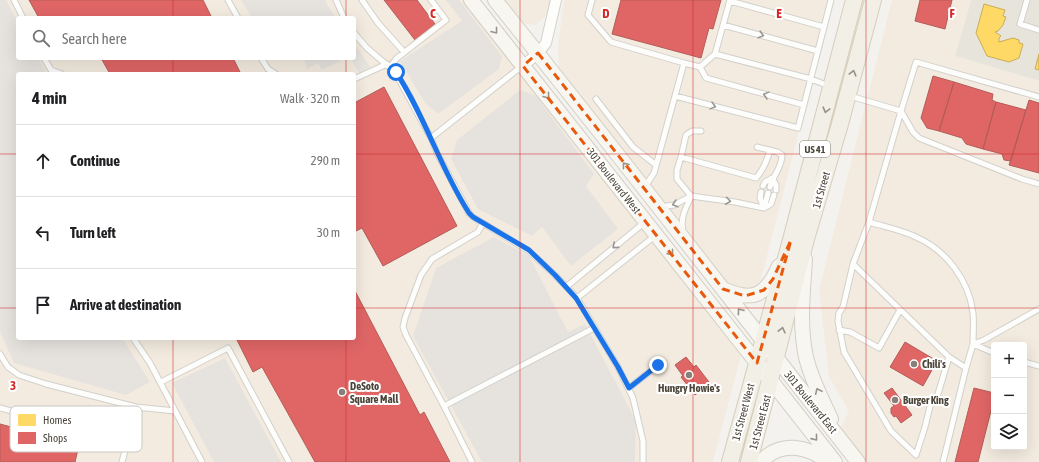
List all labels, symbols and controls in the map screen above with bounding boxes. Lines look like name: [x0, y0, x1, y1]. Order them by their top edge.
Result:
text: C: [430, 6, 436, 21]
text: D: [602, 6, 610, 21]
text: E: [776, 6, 782, 21]
text: F: [949, 6, 955, 21]
search box: [16, 16, 356, 60]
one-way arrow: [491, 26, 498, 33]
icon: search: [30, 27, 52, 49]
text: Search here: [62, 30, 127, 47]
one-way arrow: [757, 30, 764, 39]
route start: [387, 63, 405, 81]
one-way arrow: [848, 70, 857, 77]
text: 4 min: [32, 88, 67, 108]
text: Walk · 320 m: [280, 91, 340, 106]
one-way arrow: [763, 91, 770, 100]
one-way arrow: [543, 92, 550, 99]
one-way arrow: [710, 101, 716, 109]
one-way arrow: [822, 107, 830, 113]
road number: US 41: [800, 141, 830, 157]
street label: 301 Boulevard West: [585, 146, 643, 216]
icon: ahead: [32, 150, 54, 172]
text: Continue: [70, 152, 120, 169]
text: 290 m: [311, 153, 340, 168]
one-way arrow: [623, 162, 630, 169]
street label: 1st Street: [810, 170, 832, 210]
one-way arrow: [725, 196, 731, 205]
one-way arrow: [672, 199, 679, 208]
icon: left: [32, 222, 54, 244]
text: Turn left: [70, 224, 116, 241]
text: 30 m: [317, 225, 340, 240]
one-way arrow: [613, 242, 620, 249]
one-way arrow: [666, 249, 673, 256]
icon: arrive: [32, 294, 54, 316]
text: Arrive at destination: [70, 296, 181, 313]
one-way arrow: [737, 309, 744, 316]
one-way arrow: [778, 326, 786, 333]
map controls: [991, 342, 1027, 450]
button: +: [991, 342, 1027, 378]
route end: [649, 356, 667, 374]
place label: Chili's: [922, 358, 946, 370]
marker: Chili's: [909, 359, 919, 369]
street label: 301 Boulevard East: [782, 368, 840, 436]
marker: Hungry Howie's: [684, 370, 694, 380]
text: 3: [10, 378, 16, 393]
button: −: [991, 378, 1027, 414]
place label: DeSoto Square Mall: [350, 380, 399, 405]
place label: Hungry Howie's: [658, 382, 720, 394]
street label: 1st Street West: [730, 382, 756, 442]
marker: DeSoto Square Mall: [337, 387, 347, 397]
one-way arrow: [815, 388, 823, 396]
street label: 1st Street East: [747, 393, 773, 451]
place label: Burger King: [903, 394, 949, 406]
marker: Burger King: [890, 395, 900, 405]
legend: [10, 406, 142, 452]
text: Homes: [43, 414, 71, 426]
button: layers: [991, 414, 1027, 450]
text: Shops: [43, 432, 67, 444]
one-way arrow: [811, 433, 818, 440]

